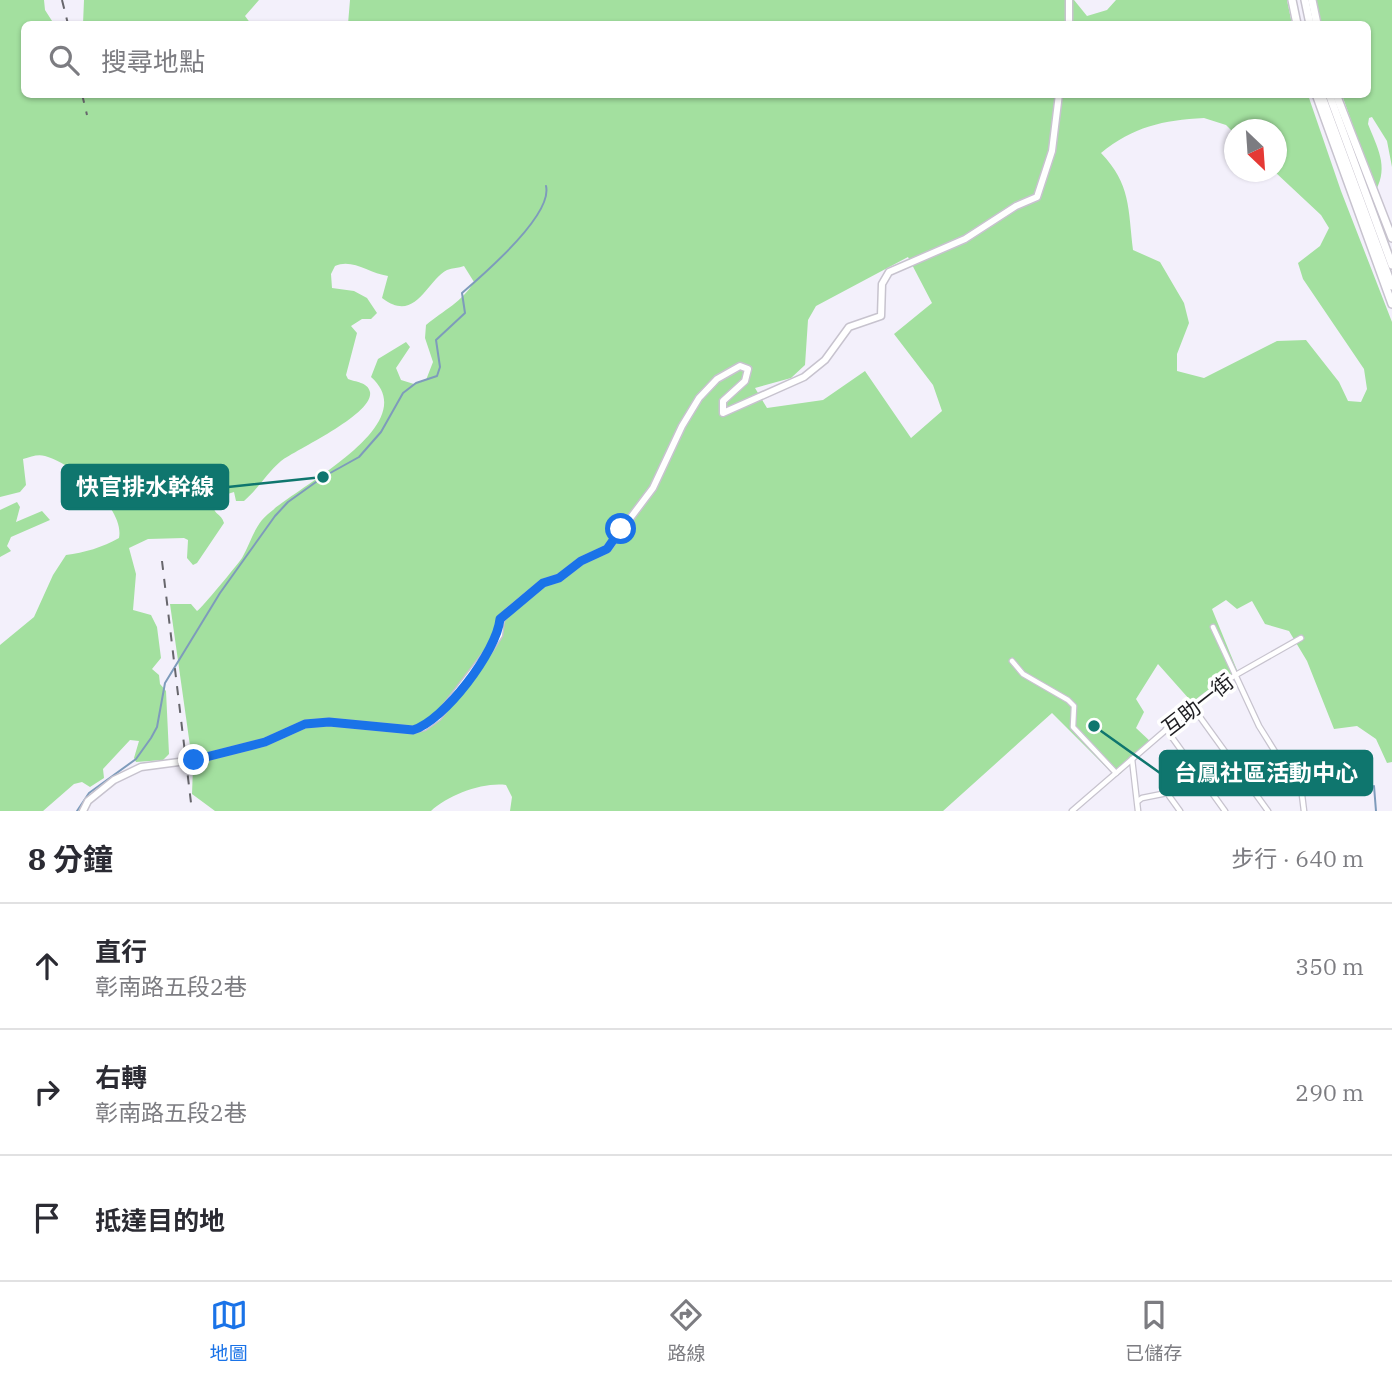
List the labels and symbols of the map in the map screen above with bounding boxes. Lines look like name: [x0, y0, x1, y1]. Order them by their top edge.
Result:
north arrow: [1224, 119, 1287, 182]
callout: 快官排水幹線: [62, 465, 228, 509]
text: 快官排水幹線: [76, 471, 214, 501]
route start: [605, 513, 636, 544]
street label: 互助一街: [1156, 667, 1239, 741]
route end: [178, 744, 209, 775]
callout: 台鳳社區活動中心: [1160, 751, 1372, 795]
text: 台鳳社區活動中心: [1174, 757, 1358, 787]

